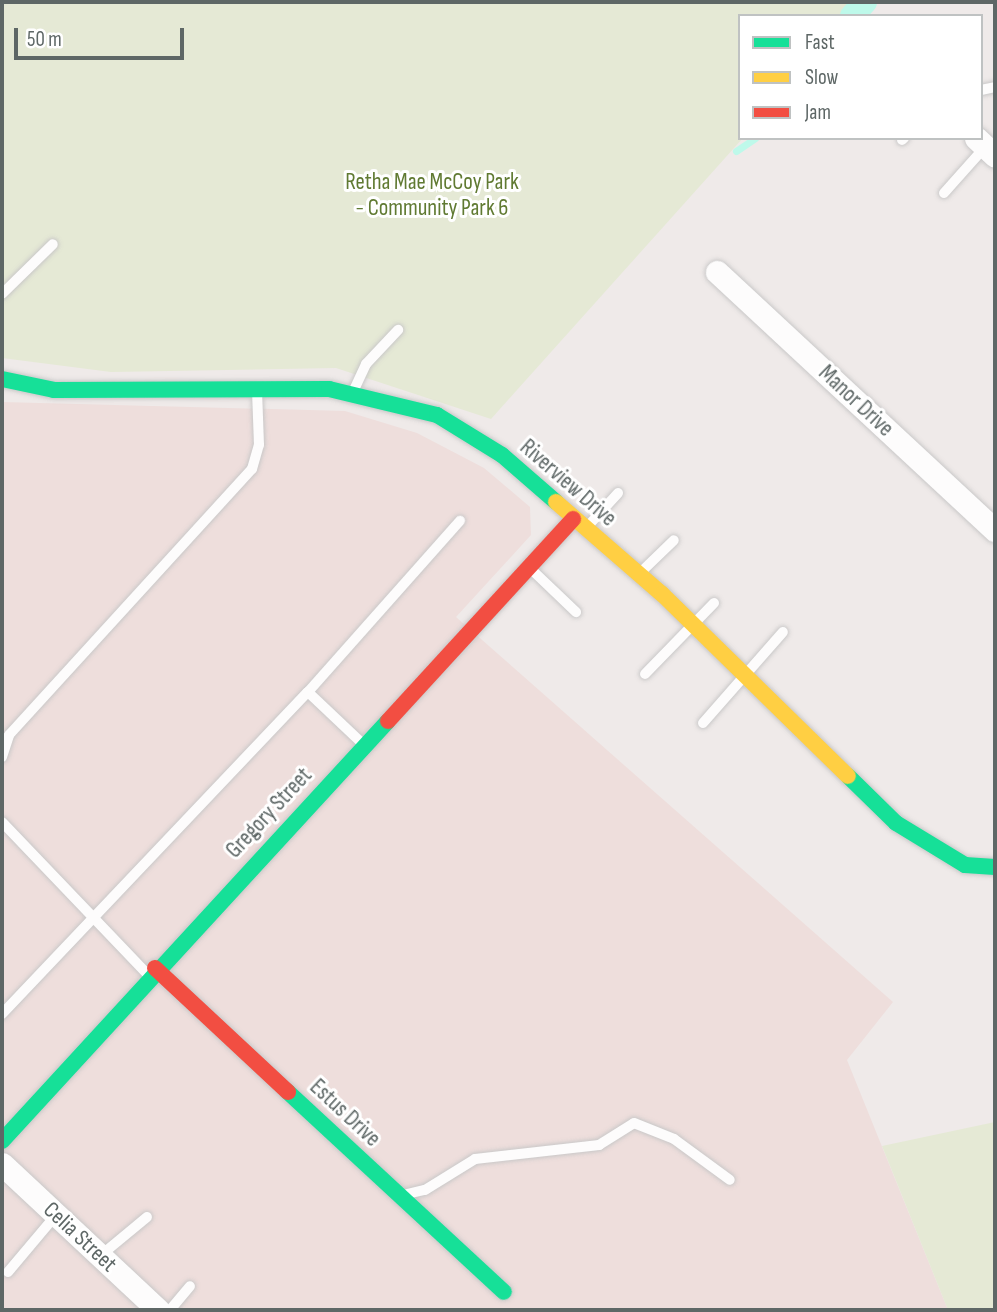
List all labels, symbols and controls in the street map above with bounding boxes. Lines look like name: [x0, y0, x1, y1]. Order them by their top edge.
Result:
scale bar: [18, 14, 187, 58]
legend: [738, 14, 983, 140]
text: 50 m: [27, 27, 62, 52]
text: Fast: [805, 30, 835, 55]
text: Slow: [805, 65, 838, 90]
text: Jam: [805, 100, 831, 125]
park label: Retha Mae McCoy Park - Community Park 6: [345, 168, 519, 222]
street label: Manor Drive: [813, 359, 899, 443]
street label: Riverview Drive: [514, 434, 622, 532]
street label: Gregory Street: [220, 762, 318, 864]
street label: Estus Drive: [304, 1073, 386, 1153]
street label: Celia Street: [38, 1196, 122, 1278]

